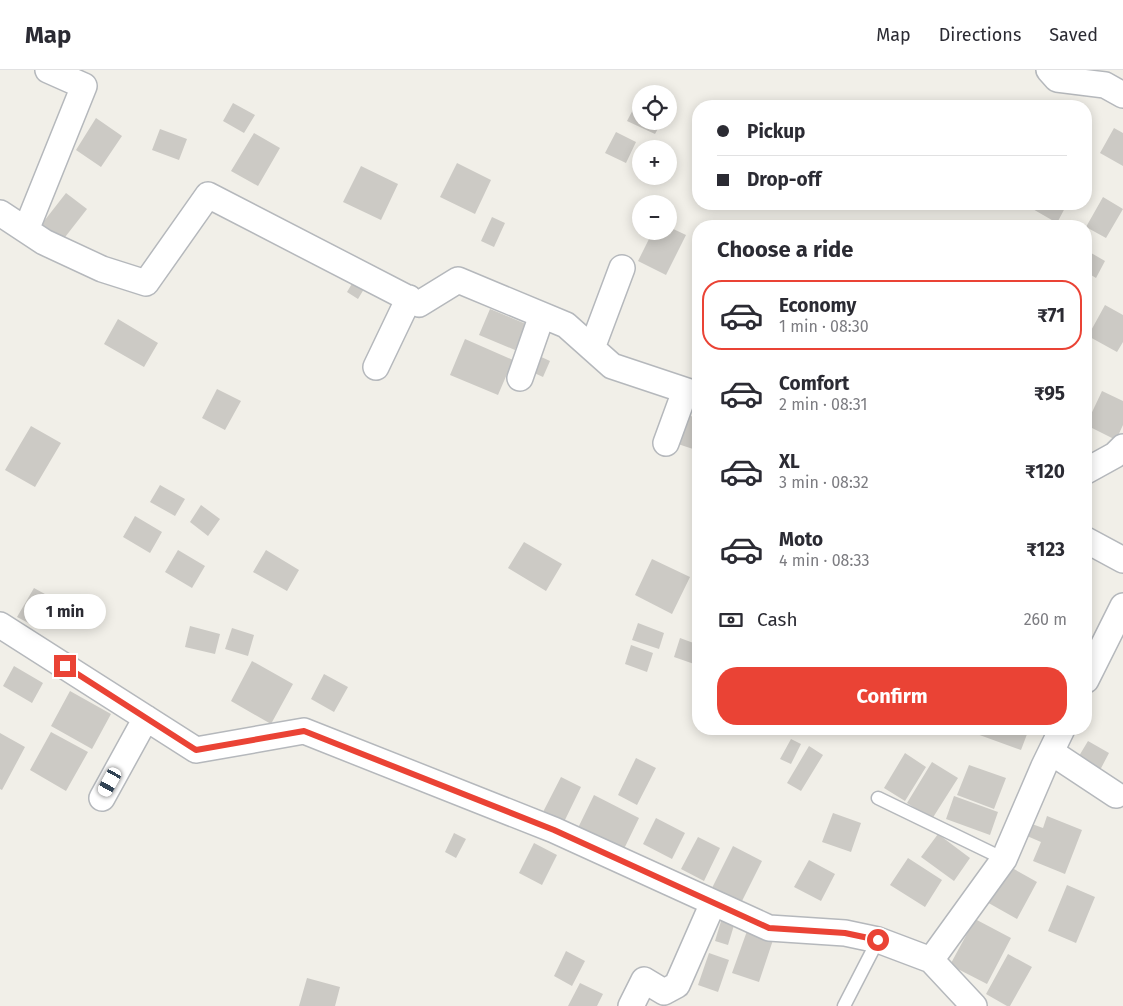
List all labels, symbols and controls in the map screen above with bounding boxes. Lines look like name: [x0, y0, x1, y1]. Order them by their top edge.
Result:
text: Map: [25, 21, 71, 49]
text: Map: [876, 24, 911, 46]
text: Directions: [939, 24, 1021, 46]
text: Saved: [1049, 24, 1098, 46]
map controls: [632, 85, 677, 240]
button: locate: [632, 85, 677, 130]
text: Pickup: [747, 120, 805, 143]
button: +: [632, 140, 677, 185]
text: Drop-off: [747, 168, 821, 191]
button: −: [632, 195, 677, 240]
text: Choose a ride: [717, 236, 853, 263]
icon: car: [719, 293, 764, 338]
text: Economy: [779, 294, 856, 317]
text: ₹71: [1037, 304, 1065, 327]
text: 1 min · 08:30: [779, 317, 869, 336]
icon: car: [719, 371, 764, 416]
text: Comfort: [779, 372, 849, 395]
text: ₹95: [1034, 382, 1065, 405]
text: 2 min · 08:31: [779, 395, 867, 414]
icon: car: [719, 449, 764, 494]
text: XL: [779, 450, 800, 473]
text: ₹120: [1025, 460, 1065, 483]
text: 3 min · 08:32: [779, 473, 869, 492]
icon: car: [719, 527, 764, 572]
text: Moto: [779, 528, 823, 551]
text: ₹123: [1026, 538, 1065, 561]
text: 4 min · 08:33: [779, 551, 869, 570]
callout: 1 min: [24, 594, 106, 628]
text: 1 min: [46, 602, 84, 621]
icon: cash: [717, 606, 745, 634]
text: Cash: [757, 608, 798, 631]
text: 260 m: [1024, 610, 1067, 629]
route end: [54, 655, 76, 677]
button: Confirm: [717, 667, 1067, 725]
car: [96, 765, 123, 799]
route start: [867, 929, 889, 951]

